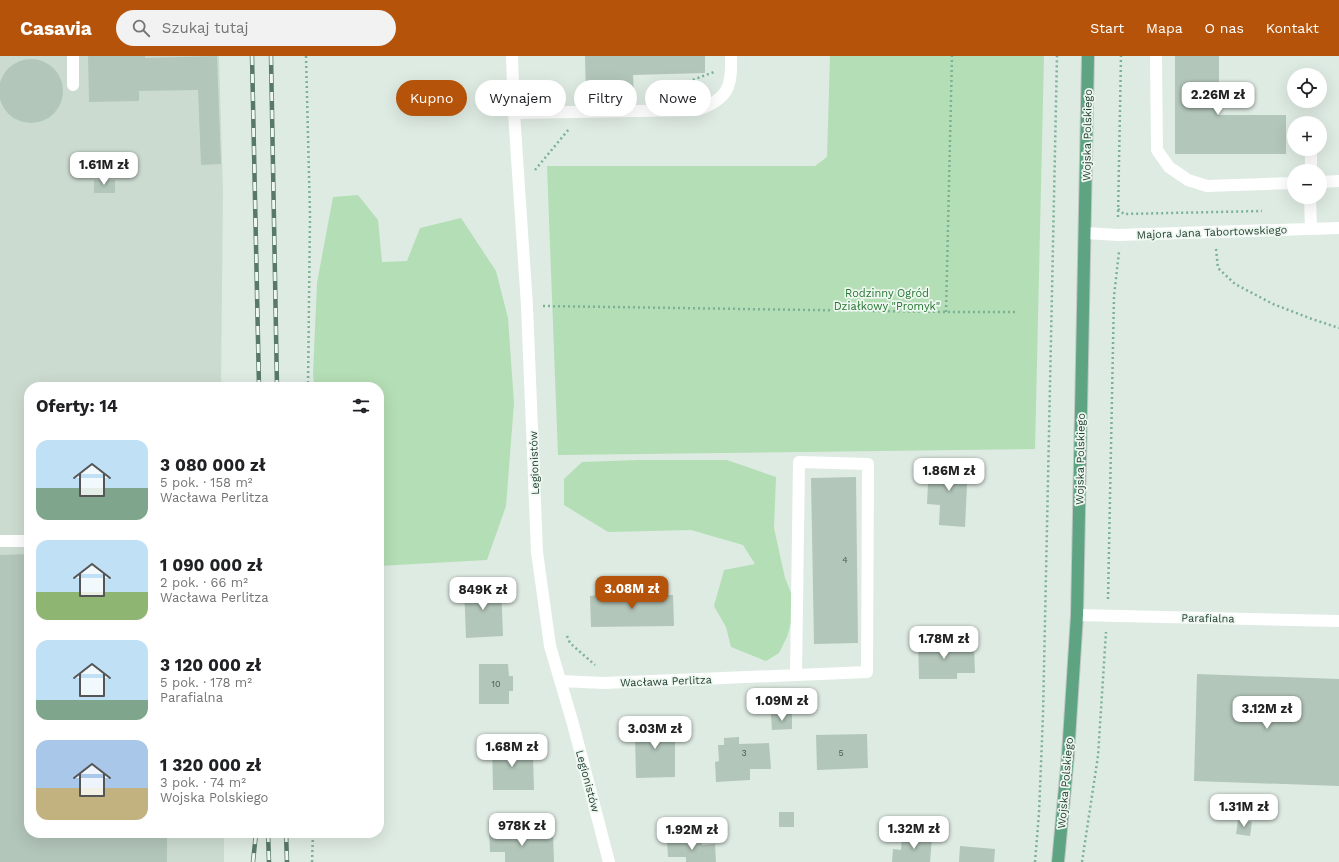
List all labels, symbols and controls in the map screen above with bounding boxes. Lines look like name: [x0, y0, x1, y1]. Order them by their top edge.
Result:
search box: [116, 10, 396, 46]
text: Casavia: [20, 17, 92, 40]
icon: search: [130, 17, 152, 39]
text: Szukaj tutaj: [162, 19, 249, 37]
text: Start: [1090, 20, 1124, 36]
text: Mapa: [1146, 20, 1183, 36]
text: O nas: [1205, 20, 1244, 36]
text: Kontakt: [1266, 20, 1319, 36]
map controls: [1287, 68, 1327, 204]
button: locate: [1287, 68, 1327, 108]
chip: Kupno: [396, 80, 467, 116]
chip: Wynajem: [475, 80, 566, 116]
chip: Filtry: [574, 80, 637, 116]
chip: Nowe: [645, 80, 711, 116]
pin: 2.26M zł: [1177, 82, 1259, 116]
text: 2.26M zł: [1191, 87, 1245, 102]
street label: Wojska Polskiego: [1080, 89, 1095, 181]
button: +: [1287, 116, 1327, 156]
pin: 1.61M zł: [63, 152, 145, 186]
text: 1.61M zł: [79, 157, 129, 172]
button: −: [1287, 164, 1327, 204]
street label: Majora Jana Tabortowskiego: [1137, 223, 1288, 242]
park label: Rodzinny Ogród Działkowy "Promyk": [834, 287, 940, 313]
icon: filters: [350, 395, 372, 417]
text: Oferty: 14: [36, 396, 118, 416]
street label: Wojska Polskiego: [1073, 413, 1088, 505]
street label: Legionistów: [527, 431, 542, 495]
text: 3 080 000 zł: [160, 455, 266, 475]
icon: home: [68, 456, 116, 504]
pin: 1.86M zł: [908, 458, 990, 492]
text: 1.86M zł: [923, 463, 976, 478]
text: 5 pok. · 158 m²: [160, 475, 253, 490]
text: Wacława Perlitza: [160, 490, 269, 505]
text: 1 090 000 zł: [160, 555, 263, 575]
house number: 4: [842, 555, 848, 565]
icon: home: [68, 556, 116, 604]
text: 2 pok. · 66 m²: [160, 575, 248, 590]
pin: 3.08M zł: [591, 576, 673, 610]
pin: 849K zł: [446, 577, 520, 611]
text: 3.08M zł: [604, 581, 660, 596]
text: 849K zł: [458, 582, 508, 597]
text: Wacława Perlitza: [160, 590, 269, 605]
street label: Parafialna: [1181, 612, 1235, 625]
pin: 1.78M zł: [903, 626, 985, 660]
text: 1.78M zł: [918, 631, 970, 646]
text: 3 120 000 zł: [160, 655, 261, 675]
icon: home: [68, 656, 116, 704]
street label: Wacława Perlitza: [620, 673, 712, 690]
text: 5 pok. · 178 m²: [160, 675, 252, 690]
house number: 10: [491, 679, 501, 689]
pin: 1.09M zł: [741, 688, 823, 722]
text: Parafialna: [160, 690, 223, 705]
text: 1.09M zł: [755, 693, 809, 708]
pin: 3.12M zł: [1226, 696, 1308, 730]
text: 3.12M zł: [1242, 701, 1292, 716]
pin: 3.03M zł: [614, 716, 696, 750]
text: 3.03M zł: [628, 721, 682, 736]
pin: 1.68M zł: [471, 734, 553, 768]
street label: Wojska Polskiego: [1055, 737, 1076, 829]
text: 1.68M zł: [486, 739, 538, 754]
house number: 3: [741, 748, 747, 758]
house number: 5: [838, 748, 844, 758]
street label: Legionistów: [573, 749, 602, 814]
text: 1 320 000 zł: [160, 755, 262, 775]
icon: home: [68, 756, 116, 804]
text: 3 pok. · 74 m²: [160, 775, 246, 790]
text: Wojska Polskiego: [160, 790, 268, 805]
pin: 1.31M zł: [1203, 794, 1285, 828]
text: 1.31M zł: [1219, 799, 1269, 814]
pin: 978K zł: [485, 813, 559, 847]
pin: 1.32M zł: [873, 816, 955, 850]
pin: 1.92M zł: [651, 817, 733, 851]
text: 978K zł: [498, 818, 546, 833]
text: 1.32M zł: [888, 821, 940, 836]
text: 1.92M zł: [666, 822, 718, 837]

